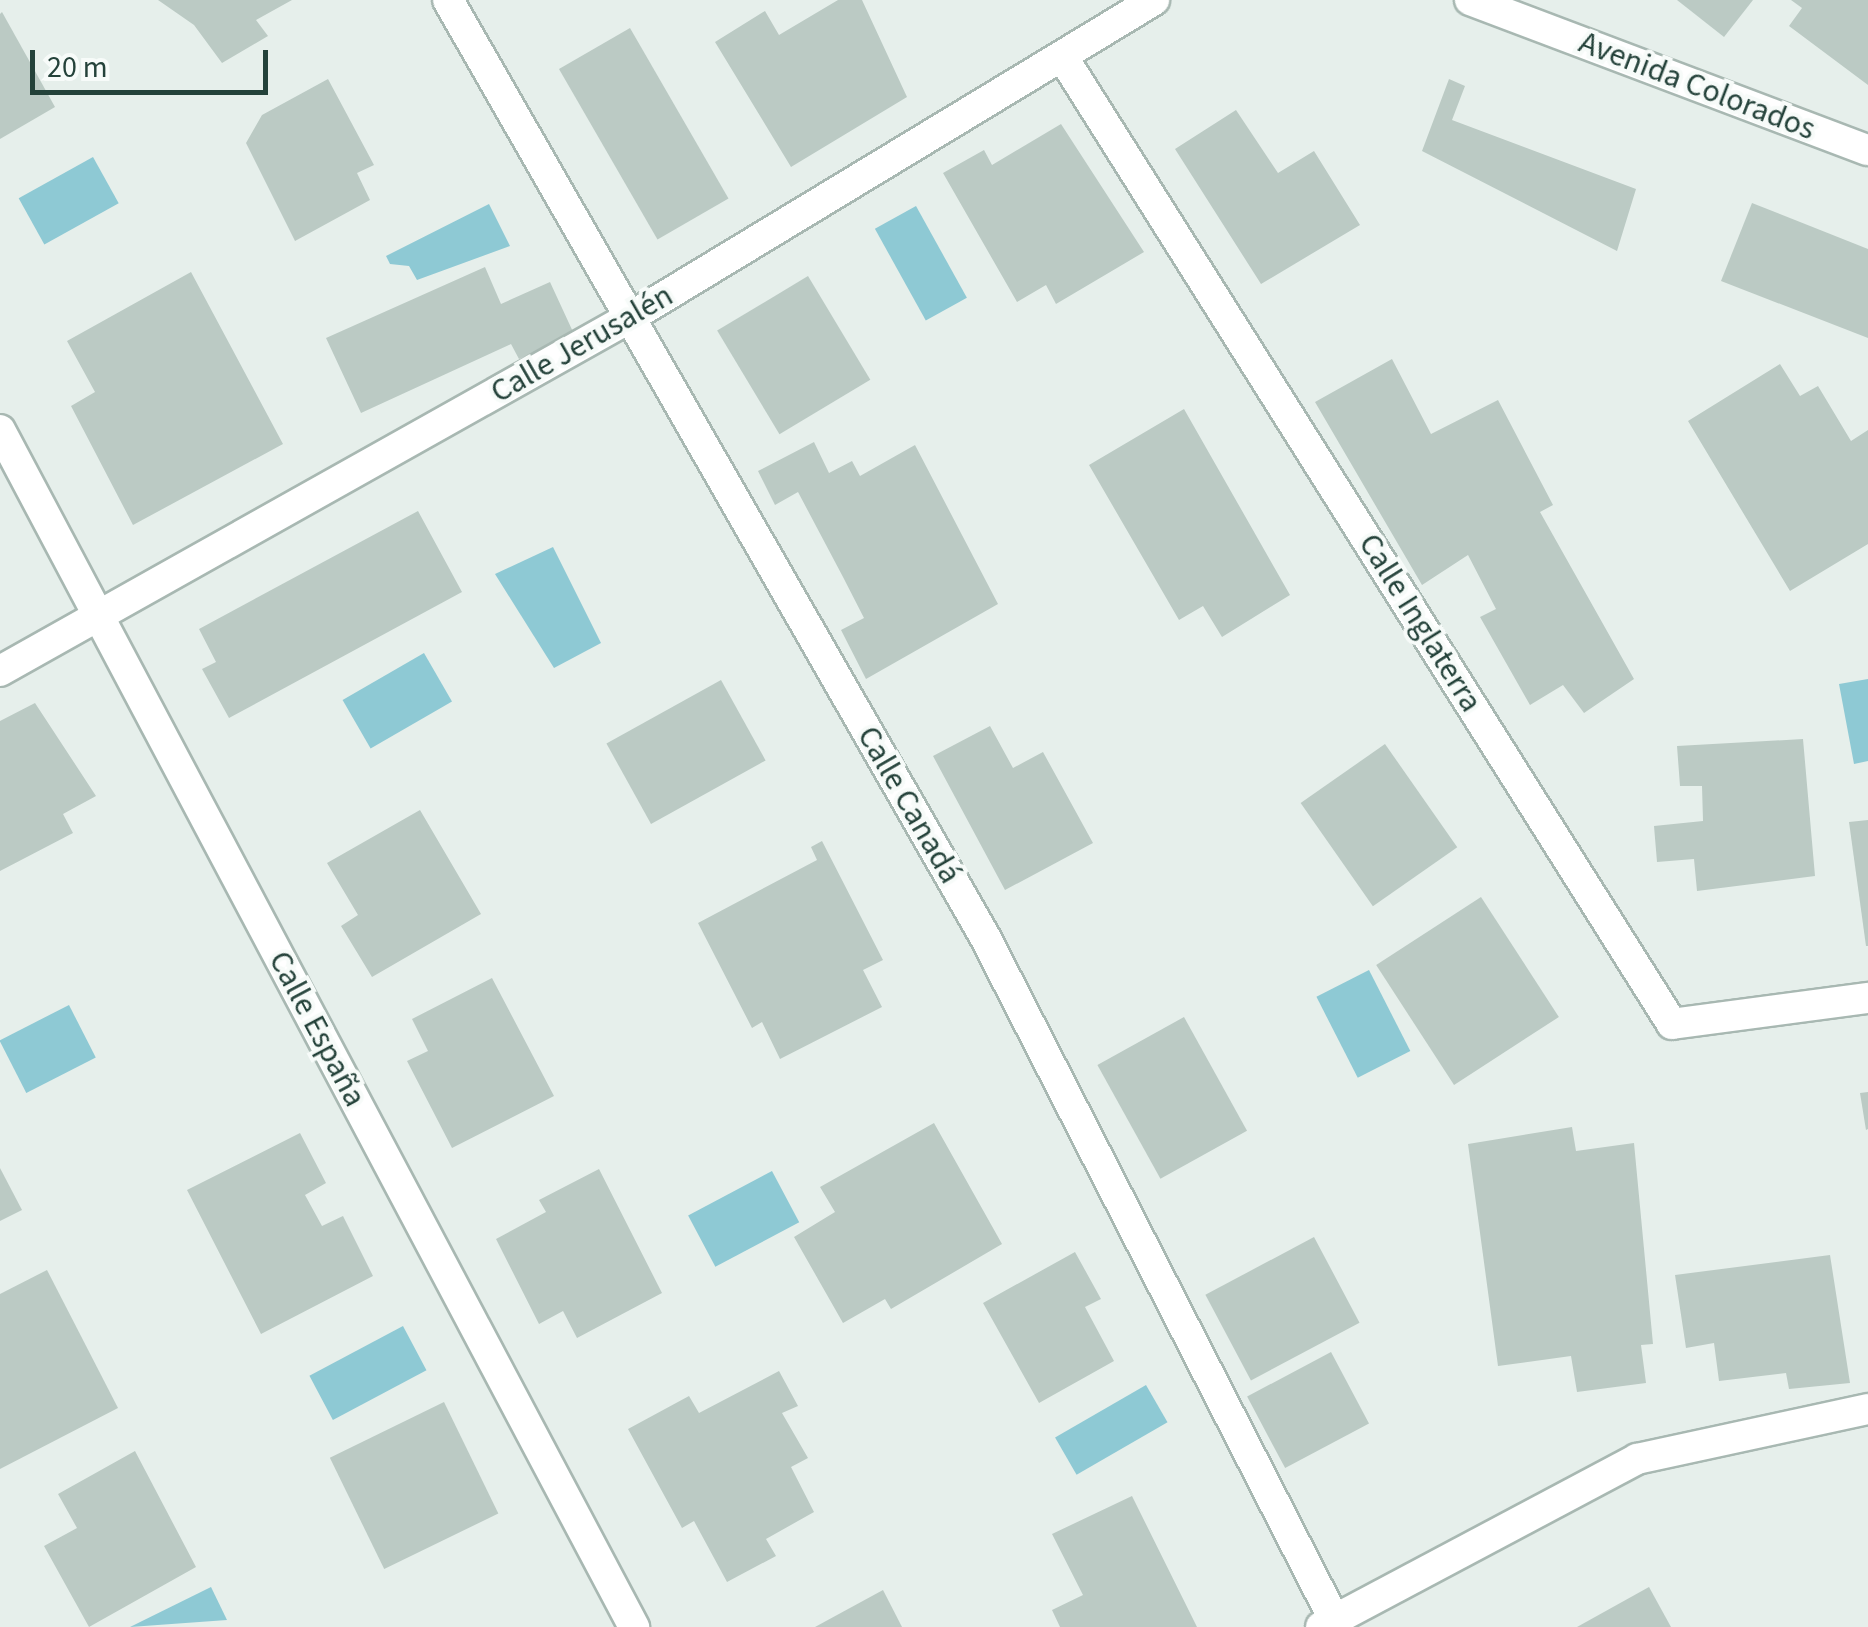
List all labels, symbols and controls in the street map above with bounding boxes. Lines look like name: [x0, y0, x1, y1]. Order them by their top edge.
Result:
street label: Avenida Colorados: [1574, 23, 1820, 149]
scale bar: [35, 30, 272, 92]
text: 20 m: [47, 46, 108, 89]
street label: Calle Jerusalén: [484, 276, 680, 412]
street label: Calle Inglaterra: [1350, 527, 1490, 719]
street label: Calle Canadá: [849, 720, 969, 890]
street label: Calle España: [260, 945, 374, 1113]

